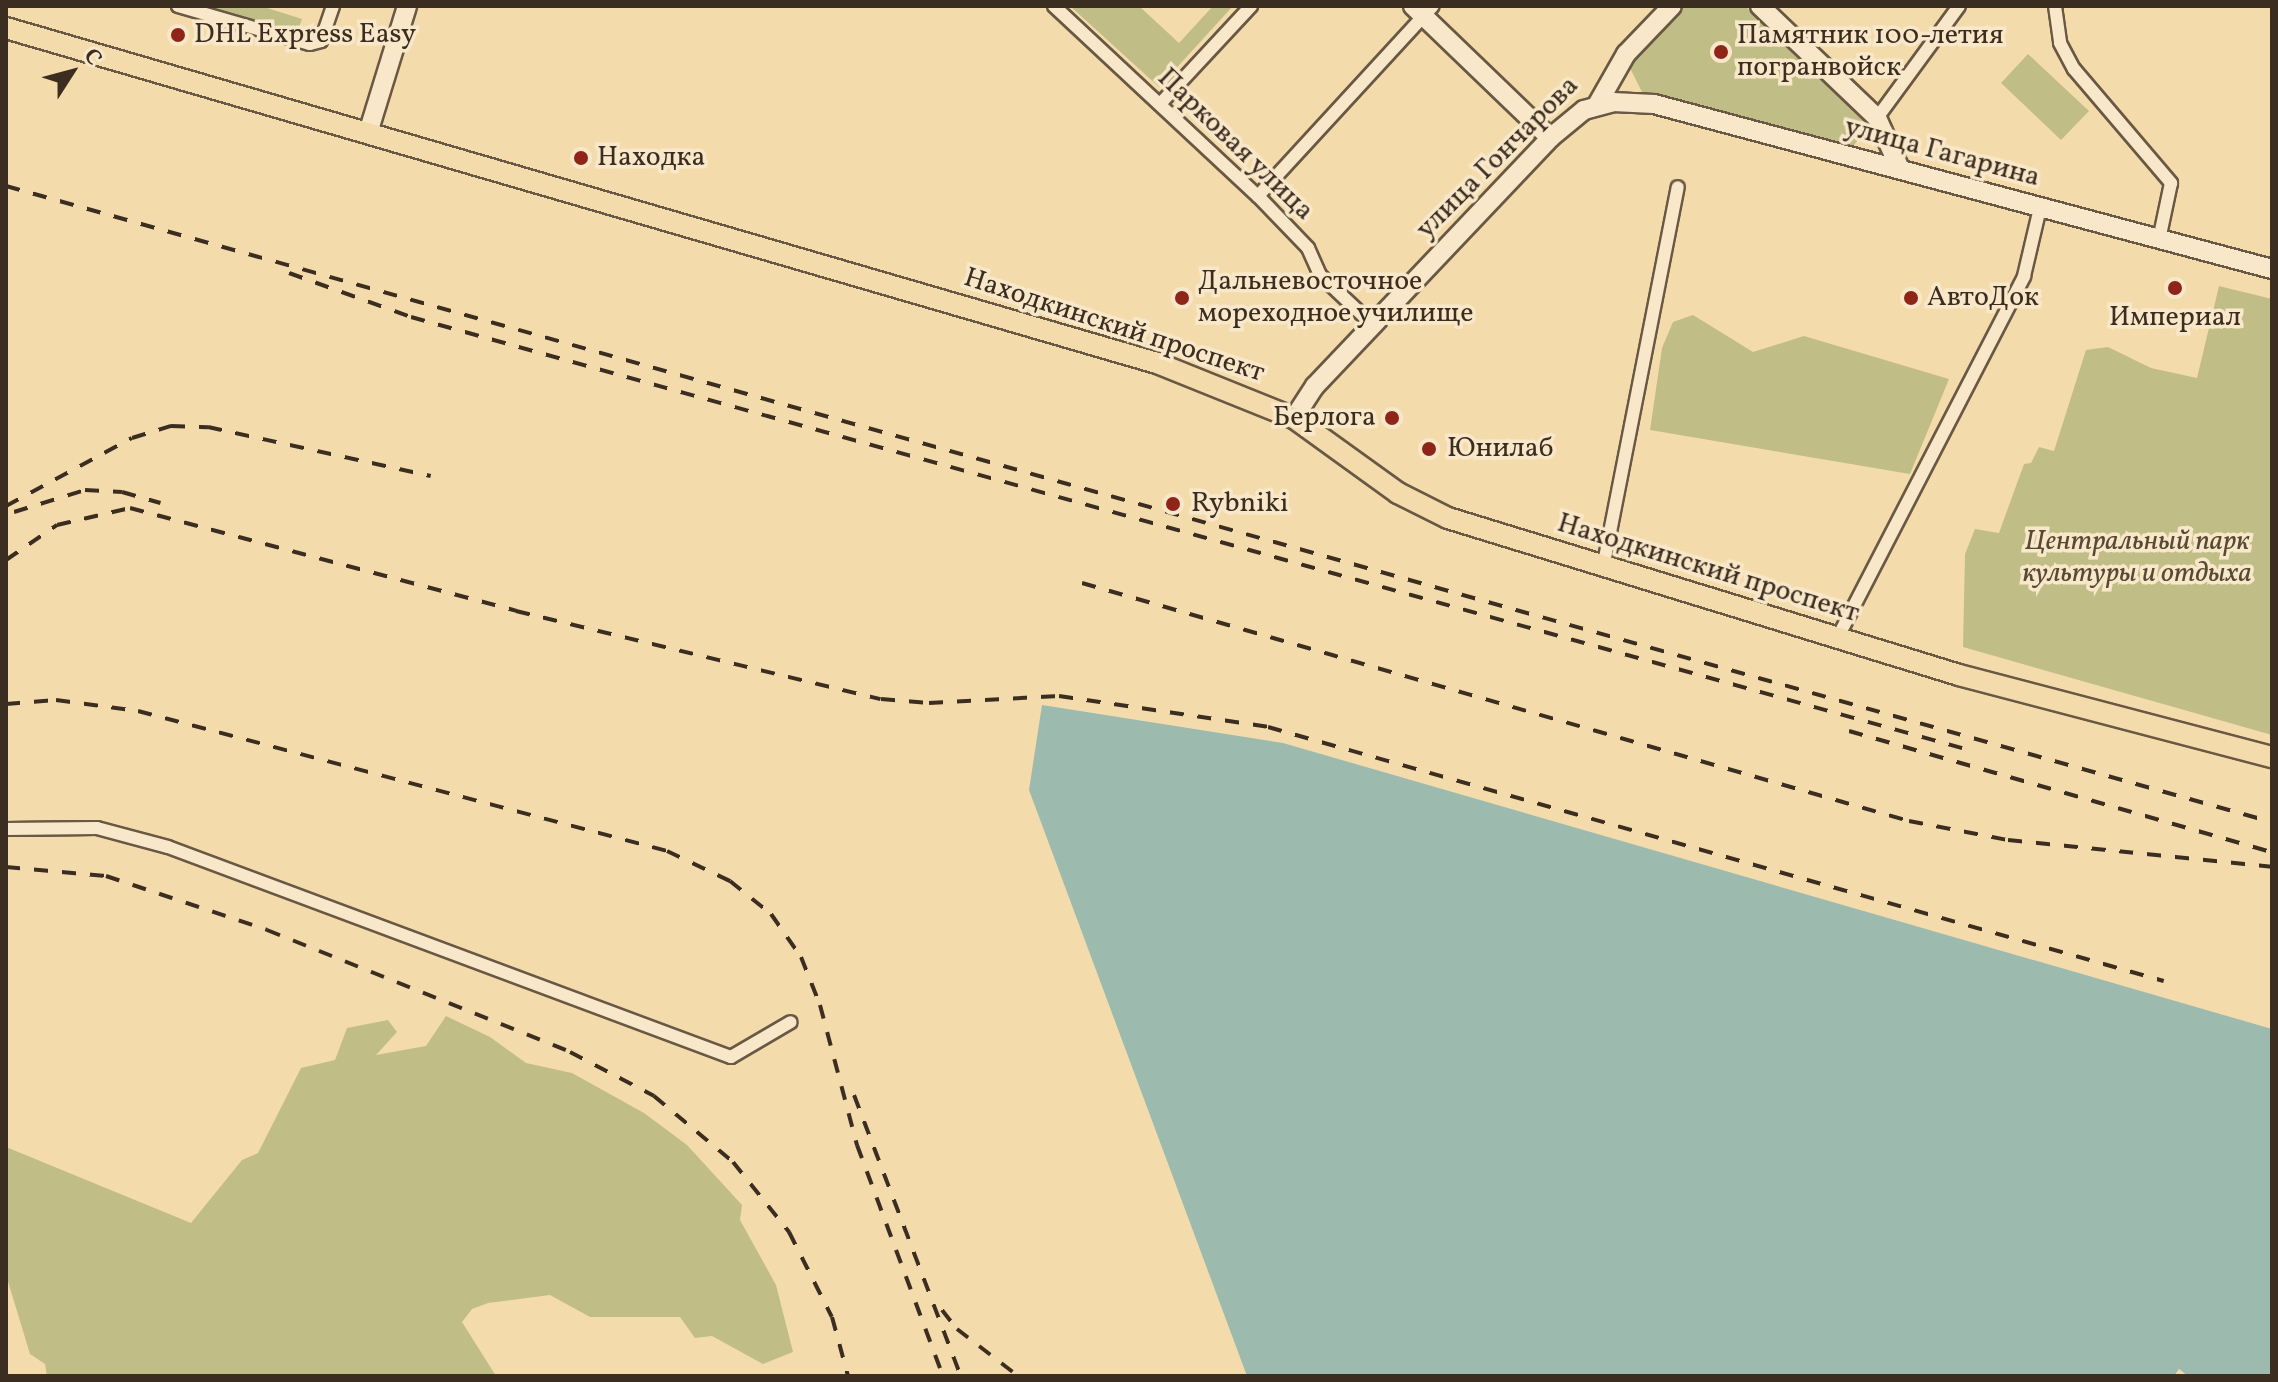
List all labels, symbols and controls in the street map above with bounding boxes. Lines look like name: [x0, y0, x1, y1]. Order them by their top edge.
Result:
place label: DHL Express Easy: [194, 18, 416, 52]
place label: Памятник 100-летия погранвойск: [1737, 19, 2004, 85]
marker: DHL Express Easy: [169, 26, 187, 44]
north arrow: [32, 32, 112, 112]
text: С: [75, 43, 109, 72]
marker: Памятник 100-летия погранвойск: [1712, 43, 1730, 61]
street label: Парковая улица: [1149, 62, 1321, 228]
street label: улица Гончарова: [1410, 70, 1586, 246]
street label: улица Гагарина: [1841, 111, 2043, 195]
place label: Находка: [597, 141, 705, 175]
marker: Находка: [572, 149, 590, 167]
street label: Находкинский проспект: [960, 262, 1268, 390]
place label: Дальневосточное мореходное училище: [1198, 265, 1474, 331]
marker: Империал: [2166, 279, 2184, 297]
place label: АвтоДок: [1927, 281, 2039, 315]
marker: Дальневосточное мореходное училище: [1173, 289, 1191, 307]
marker: АвтоДок: [1902, 289, 1920, 307]
place label: Империал: [2109, 301, 2241, 335]
place label: Берлога: [1273, 401, 1376, 435]
marker: Берлога: [1383, 409, 1401, 427]
place label: Юнилаб: [1447, 432, 1554, 466]
marker: Юнилаб: [1418, 438, 1440, 460]
place label: Rybniki: [1191, 487, 1288, 521]
marker: Rybniki: [1162, 493, 1184, 515]
street label: Находкинский проспект: [1553, 507, 1863, 631]
park label: Центральный парк культуры и отдыха: [2022, 525, 2252, 591]

